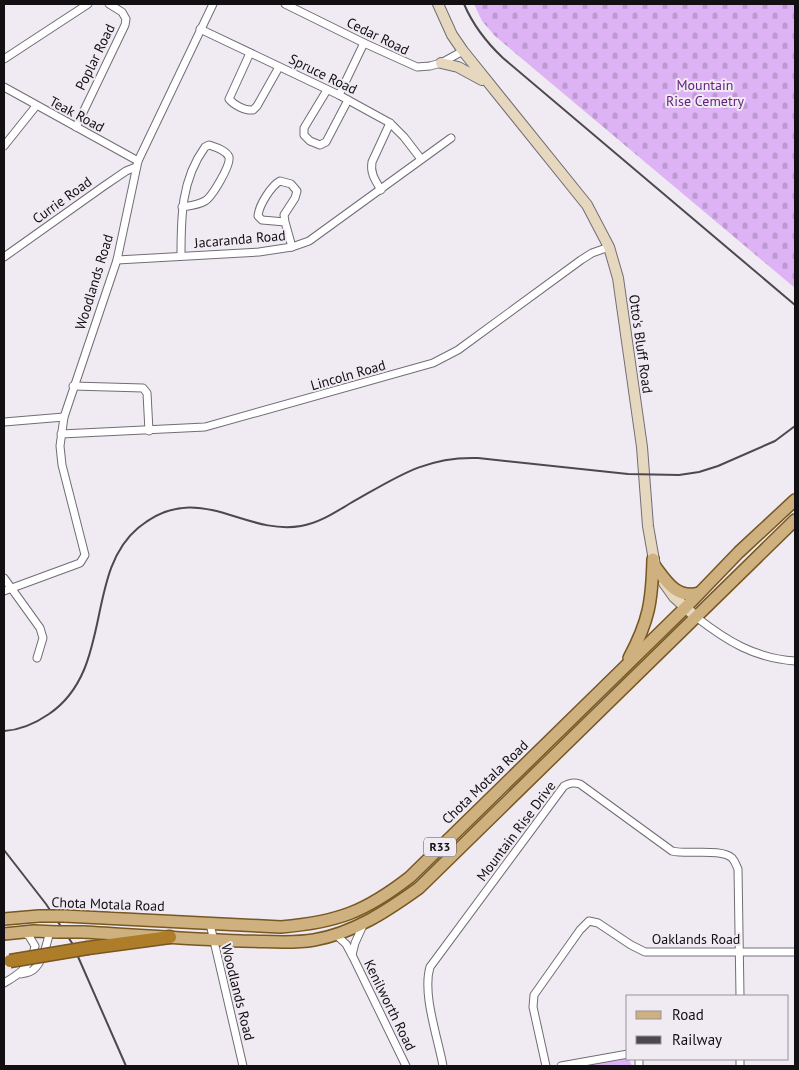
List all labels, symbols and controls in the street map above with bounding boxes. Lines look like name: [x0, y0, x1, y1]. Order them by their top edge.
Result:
street label: Cedar Road: [344, 13, 412, 59]
street label: Poplar Road: [71, 21, 119, 93]
street label: Spruce Road: [286, 50, 360, 98]
park label: Mountain Rise Cemetry: [666, 76, 744, 110]
street label: Teak Road: [46, 92, 108, 136]
street label: Currie Road: [29, 172, 95, 228]
street label: Jacaranda Road: [193, 226, 286, 252]
street label: Woodlands Road: [71, 232, 117, 332]
street label: Otto's Bluff Road: [625, 293, 657, 395]
street label: Lincoln Road: [308, 356, 388, 394]
street label: Chota Motala Road: [438, 736, 532, 828]
street label: Mountain Rise Drive: [472, 777, 560, 885]
road number: R33: [424, 838, 456, 856]
street label: Chota Motala Road: [51, 893, 165, 915]
street label: Oaklands Road: [652, 930, 740, 948]
street label: Woodlands Road: [217, 942, 259, 1042]
street label: Kenilworth Road: [360, 957, 420, 1053]
legend: [626, 995, 789, 1060]
text: Road: [672, 1005, 704, 1024]
text: Railway: [672, 1030, 722, 1049]

